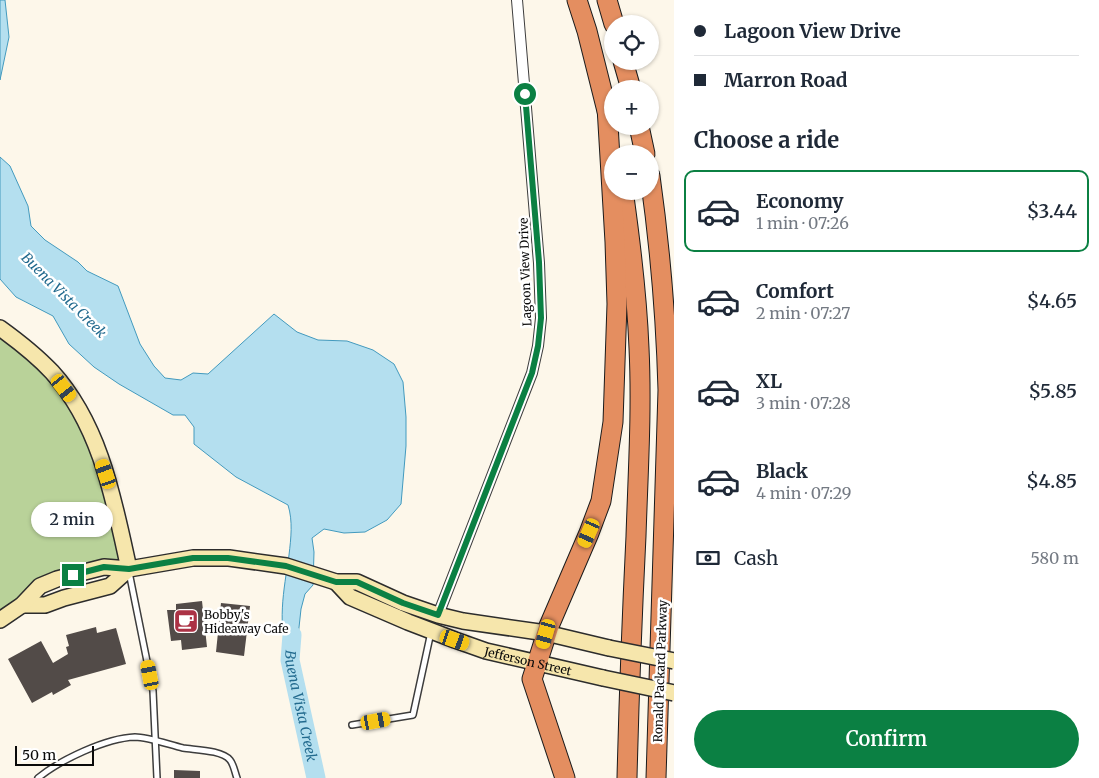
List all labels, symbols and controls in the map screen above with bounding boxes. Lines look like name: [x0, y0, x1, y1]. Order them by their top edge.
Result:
map controls: [604, 15, 659, 200]
button: locate: [604, 15, 659, 70]
text: Lagoon View Drive: [724, 19, 901, 43]
text: Marron Road: [724, 68, 848, 92]
button: +: [604, 80, 659, 135]
route start: [514, 83, 536, 105]
text: Choose a ride: [694, 126, 839, 154]
button: −: [604, 145, 659, 200]
icon: car: [696, 189, 741, 234]
text: Economy: [756, 189, 844, 213]
text: $3.44: [1027, 199, 1077, 223]
text: 1 min · 07:26: [756, 213, 849, 233]
street label: Lagoon View Drive: [516, 217, 534, 327]
water label: Buena Vista Creek: [18, 249, 111, 342]
icon: car: [696, 279, 741, 324]
text: Comfort: [756, 279, 834, 303]
text: $4.65: [1027, 289, 1077, 313]
text: 2 min · 07:27: [756, 303, 850, 323]
icon: car: [696, 369, 741, 414]
text: XL: [756, 369, 782, 393]
car: [48, 372, 79, 404]
text: $5.85: [1029, 379, 1077, 403]
text: 3 min · 07:28: [756, 393, 851, 413]
car: [94, 457, 117, 491]
icon: car: [696, 459, 741, 504]
text: Black: [756, 459, 808, 483]
text: $4.85: [1026, 469, 1077, 493]
text: 4 min · 07:29: [756, 483, 851, 503]
callout: 2 min: [32, 502, 114, 538]
text: 2 min: [49, 509, 95, 529]
car: [576, 516, 601, 550]
icon: cash: [694, 544, 722, 572]
text: Cash: [734, 546, 778, 570]
text: 580 m: [1031, 548, 1079, 568]
route end: [62, 564, 84, 586]
street label: Ronald Packard Parkway: [650, 599, 670, 742]
place label: Bobby's Hideaway Cafe: [204, 607, 289, 636]
cafe icon: Bobby's Hideaway Cafe: [173, 608, 199, 634]
car: [534, 618, 557, 650]
car: [438, 628, 471, 652]
street label: Jefferson Street: [482, 643, 573, 678]
water label: Buena Vista Creek: [281, 649, 321, 763]
car: [139, 659, 160, 691]
button: Confirm: [694, 710, 1079, 768]
car: [359, 711, 392, 731]
scale bar: [15, 743, 94, 766]
text: 50 m: [22, 746, 56, 764]

